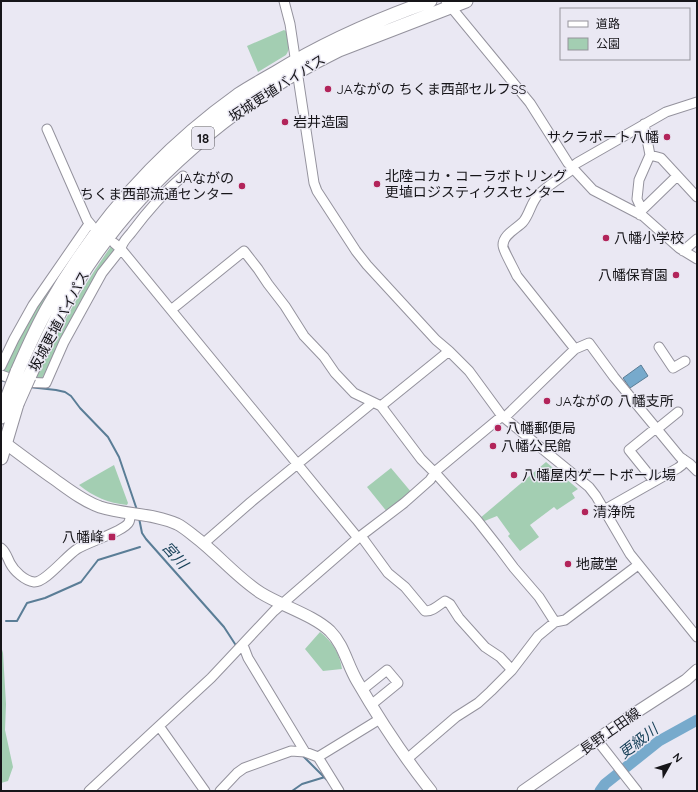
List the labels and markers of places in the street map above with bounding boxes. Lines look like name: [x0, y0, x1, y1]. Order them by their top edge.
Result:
place label: JAながの ちくま西部セルフSS: [336, 80, 527, 98]
marker: JAながの ちくま西部セルフSS: [323, 84, 333, 94]
place label: 岩井造園: [293, 113, 349, 131]
marker: 岩井造園: [280, 117, 290, 127]
place label: サクラポート八幡: [547, 128, 659, 146]
marker: サクラポート八幡: [662, 132, 672, 142]
place label: 北陸コカ・コーラボトリング 更埴ロジスティクスセンター: [385, 167, 567, 201]
place label: JAながの ちくま西部流通センター: [80, 169, 234, 203]
marker: 北陸コカ・コーラボトリング 更埴ロジスティクスセンター: [372, 179, 382, 189]
marker: JAながの ちくま西部流通センター: [237, 181, 247, 191]
place label: 八幡小学校: [614, 229, 684, 247]
marker: 八幡小学校: [601, 233, 611, 243]
place label: 八幡保育園: [598, 266, 668, 284]
marker: 八幡保育園: [671, 270, 681, 280]
place label: JAながの 八幡支所: [555, 392, 674, 410]
marker: JAながの 八幡支所: [542, 396, 552, 406]
place label: 八幡郵便局: [506, 419, 576, 437]
marker: 八幡郵便局: [493, 423, 503, 433]
place label: 八幡公民館: [501, 437, 571, 455]
marker: 八幡公民館: [488, 441, 498, 451]
place label: 八幡屋内ゲートボール場: [522, 466, 676, 484]
marker: 八幡屋内ゲートボール場: [509, 470, 519, 480]
place label: 清浄院: [593, 503, 635, 521]
marker: 清浄院: [580, 507, 590, 517]
place label: 八幡峰: [62, 528, 104, 546]
marker: 八幡峰: [107, 532, 117, 542]
place label: 地蔵堂: [576, 555, 618, 573]
marker: 地蔵堂: [563, 559, 573, 569]

